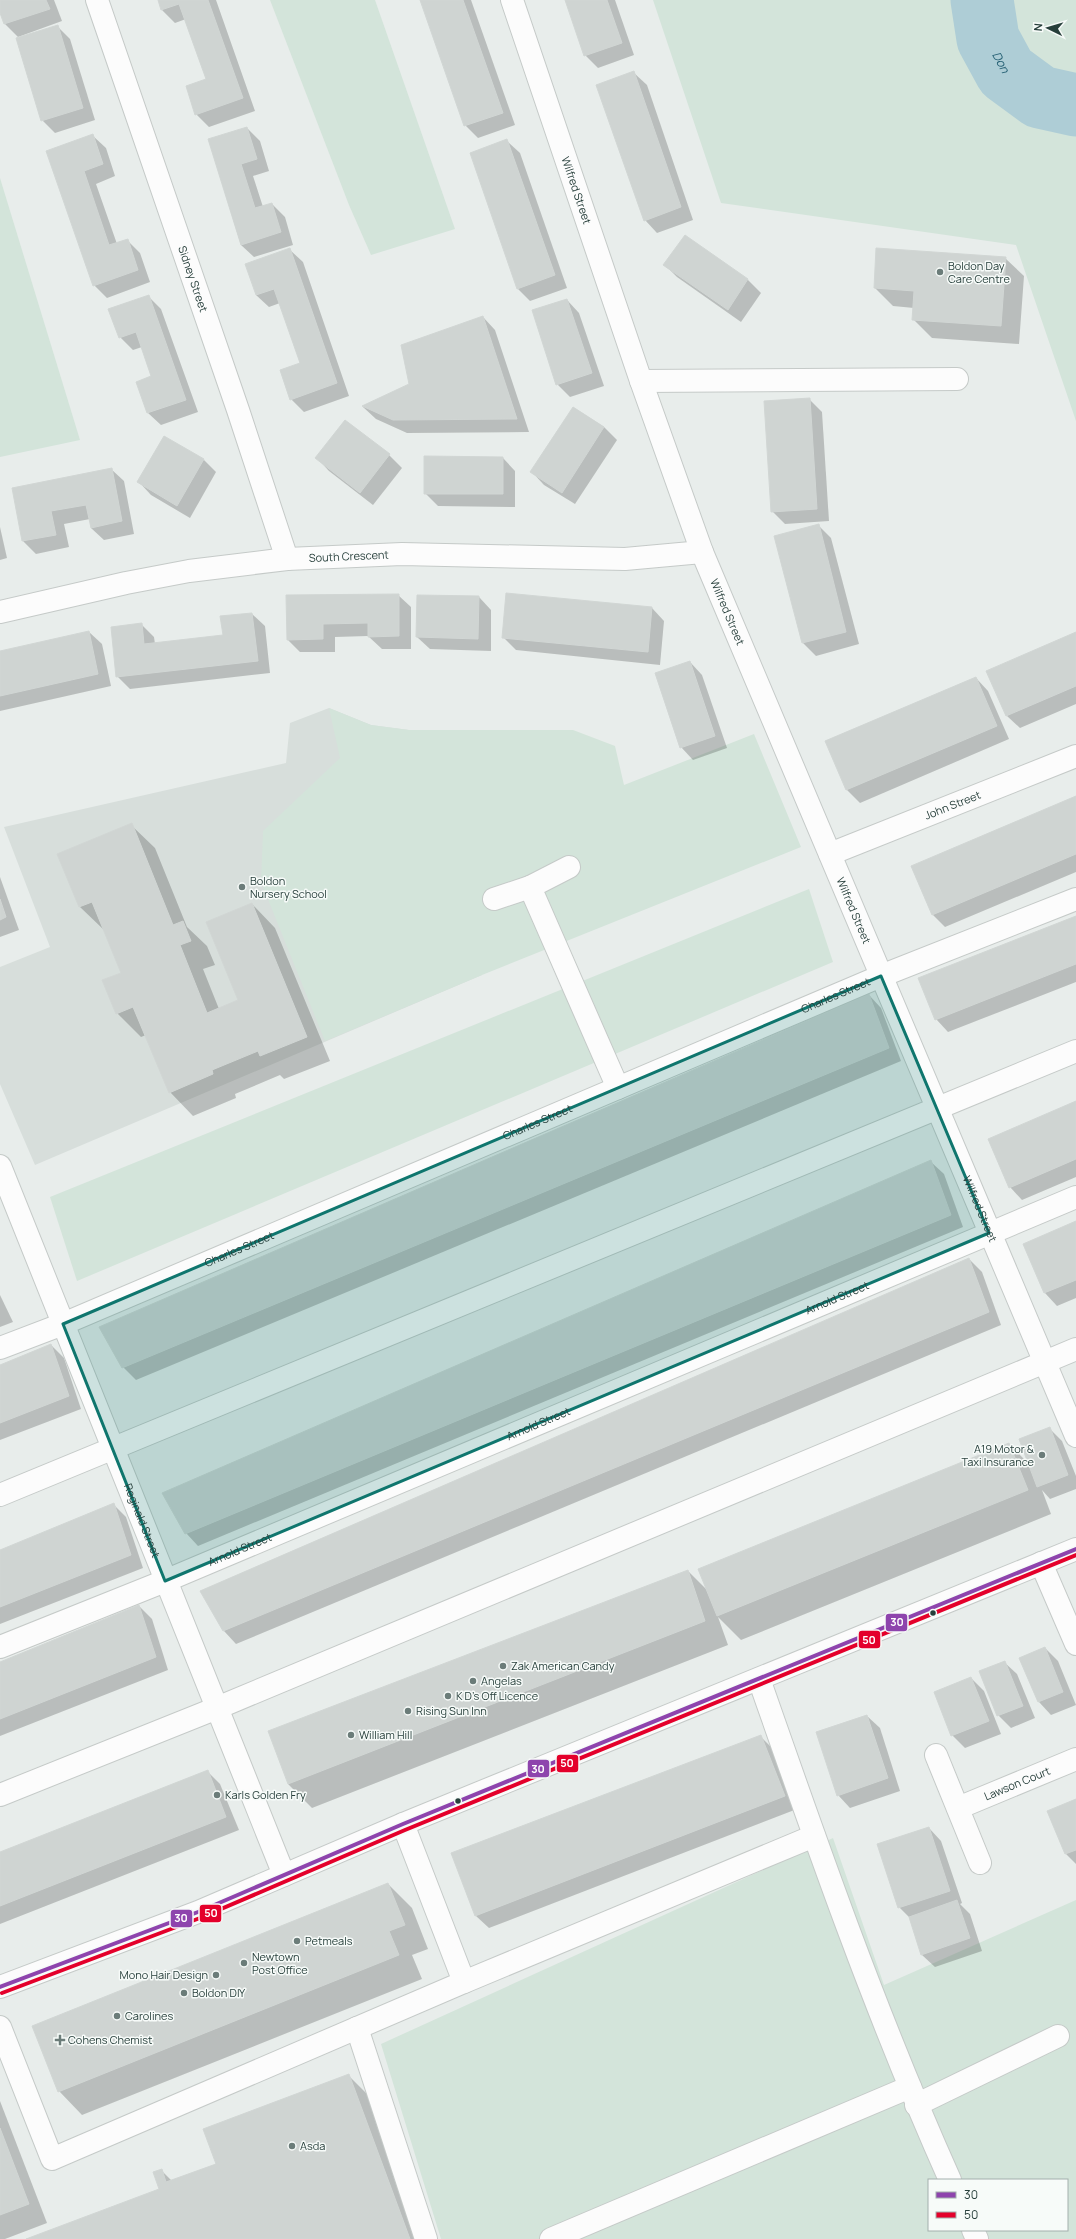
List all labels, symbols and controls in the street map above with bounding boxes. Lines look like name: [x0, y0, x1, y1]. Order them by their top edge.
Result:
north arrow: [1028, 8, 1068, 48]
text: N: [1030, 22, 1045, 32]
water label: Don: [988, 48, 1014, 77]
street label: Wilfred Street: [559, 154, 595, 226]
street label: Sidney Street: [175, 244, 212, 314]
place label: Boldon Day Care Centre: [948, 258, 1010, 286]
marker: Boldon Day Care Centre: [935, 267, 945, 277]
street label: South Crescent: [308, 547, 389, 565]
street label: Wilfred Street: [707, 576, 749, 647]
street label: John Street: [922, 787, 983, 823]
place label: Boldon Nursery School: [250, 873, 327, 901]
street label: Wilfred Street: [833, 875, 875, 946]
marker: Boldon Nursery School: [237, 882, 247, 892]
street label: Charles Street: [798, 974, 872, 1016]
street label: Charles Street: [500, 1100, 574, 1143]
street label: Wilfred Street: [960, 1173, 1001, 1244]
street label: Charles Street: [202, 1227, 276, 1270]
street label: Arnold Street: [803, 1277, 871, 1317]
street label: Arnold Street: [504, 1403, 572, 1443]
place label: A19 Motor & Taxi Insurance: [961, 1441, 1035, 1469]
marker: A19 Motor & Taxi Insurance: [1037, 1450, 1047, 1460]
street label: Reginald Street: [121, 1481, 164, 1560]
street label: Arnold Street: [206, 1529, 274, 1569]
unlabelled marker: [928, 1608, 938, 1618]
line badge: 30: [885, 1613, 908, 1632]
text: 30: [890, 1614, 904, 1629]
line badge: 50: [858, 1630, 881, 1649]
text: 50: [862, 1632, 876, 1647]
place label: Zak American Candy: [511, 1658, 615, 1673]
marker: Zak American Candy: [498, 1661, 508, 1671]
place label: Angelas: [481, 1673, 522, 1688]
marker: Angelas: [468, 1676, 478, 1686]
place label: K D's Off Licence: [456, 1688, 539, 1703]
marker: K D's Off Licence: [443, 1691, 453, 1701]
place label: Rising Sun Inn: [416, 1703, 487, 1718]
marker: Rising Sun Inn: [403, 1706, 413, 1716]
place label: William Hill: [359, 1727, 412, 1742]
marker: William Hill: [346, 1730, 356, 1740]
line badge: 50: [556, 1754, 579, 1773]
text: 50: [560, 1755, 574, 1770]
line badge: 30: [527, 1759, 550, 1778]
text: 30: [531, 1761, 545, 1776]
street label: Lawson Court: [982, 1763, 1052, 1803]
place label: Karls Golden Fry: [225, 1787, 306, 1802]
marker: Karls Golden Fry: [212, 1790, 222, 1800]
unlabelled marker: [453, 1796, 463, 1806]
line badge: 50: [199, 1904, 222, 1923]
text: 50: [204, 1905, 218, 1920]
line badge: 30: [170, 1909, 193, 1928]
text: 30: [174, 1910, 188, 1925]
place label: Petmeals: [305, 1933, 353, 1948]
marker: Petmeals: [292, 1936, 302, 1946]
place label: Newtown Post Office: [252, 1949, 308, 1977]
marker: Newtown Post Office: [239, 1958, 249, 1968]
place label: Mono Hair Design: [119, 1967, 208, 1982]
marker: Mono Hair Design: [211, 1970, 221, 1980]
place label: Boldon DIY: [192, 1985, 246, 2000]
marker: Boldon DIY: [179, 1988, 189, 1998]
place label: Carolines: [125, 2008, 173, 2023]
marker: Carolines: [112, 2011, 122, 2021]
place label: Cohens Chemist: [68, 2032, 152, 2047]
marker: Cohens Chemist: [55, 2035, 65, 2045]
place label: Asda: [300, 2138, 325, 2153]
marker: Asda: [287, 2141, 297, 2151]
legend: [928, 2179, 1068, 2231]
text: 30: [964, 2186, 978, 2203]
text: 50: [964, 2206, 978, 2223]

